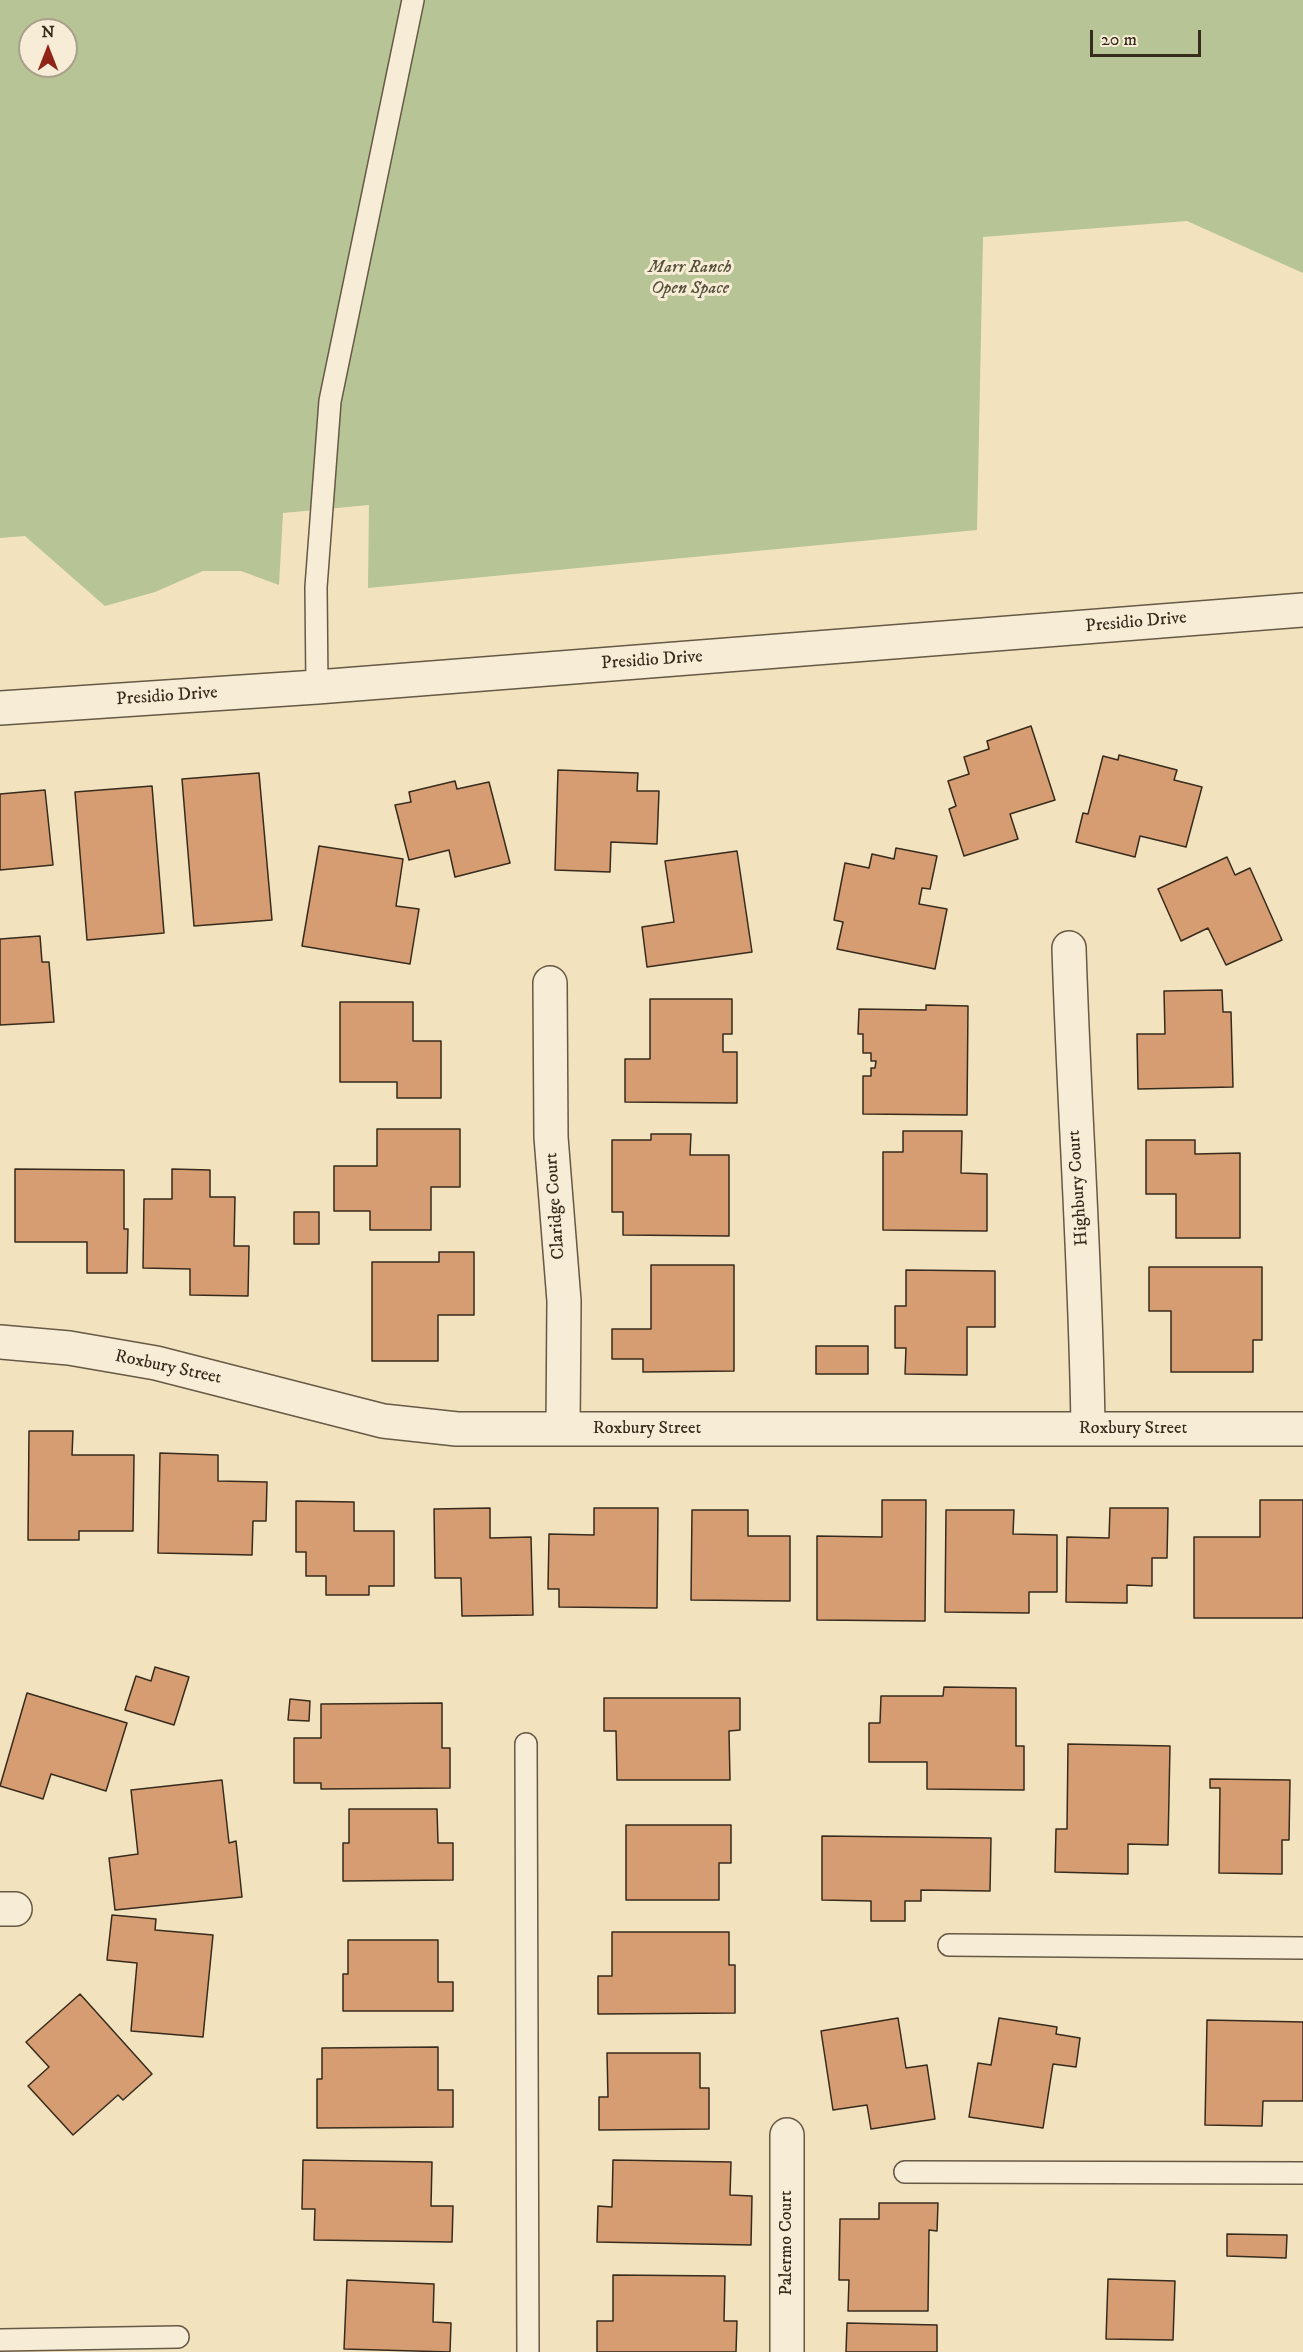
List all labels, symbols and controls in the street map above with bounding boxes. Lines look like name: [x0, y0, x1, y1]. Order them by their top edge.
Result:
north arrow: [18, 18, 78, 78]
scale bar: [1093, 18, 1204, 56]
text: N: [41, 22, 55, 42]
text: 20 m: [1101, 29, 1137, 51]
park label: Marr Ranch Open Space: [648, 257, 732, 300]
street label: Presidio Drive: [1084, 608, 1188, 638]
street label: Presidio Drive: [601, 647, 703, 675]
street label: Presidio Drive: [116, 683, 218, 711]
street label: Highbury Court: [1064, 1129, 1094, 1247]
street label: Claridge Court: [541, 1152, 571, 1260]
street label: Roxbury Street: [113, 1346, 223, 1390]
street label: Roxbury Street: [593, 1418, 701, 1440]
street label: Roxbury Street: [1079, 1418, 1187, 1440]
street label: Palermo Court: [776, 2190, 798, 2296]

